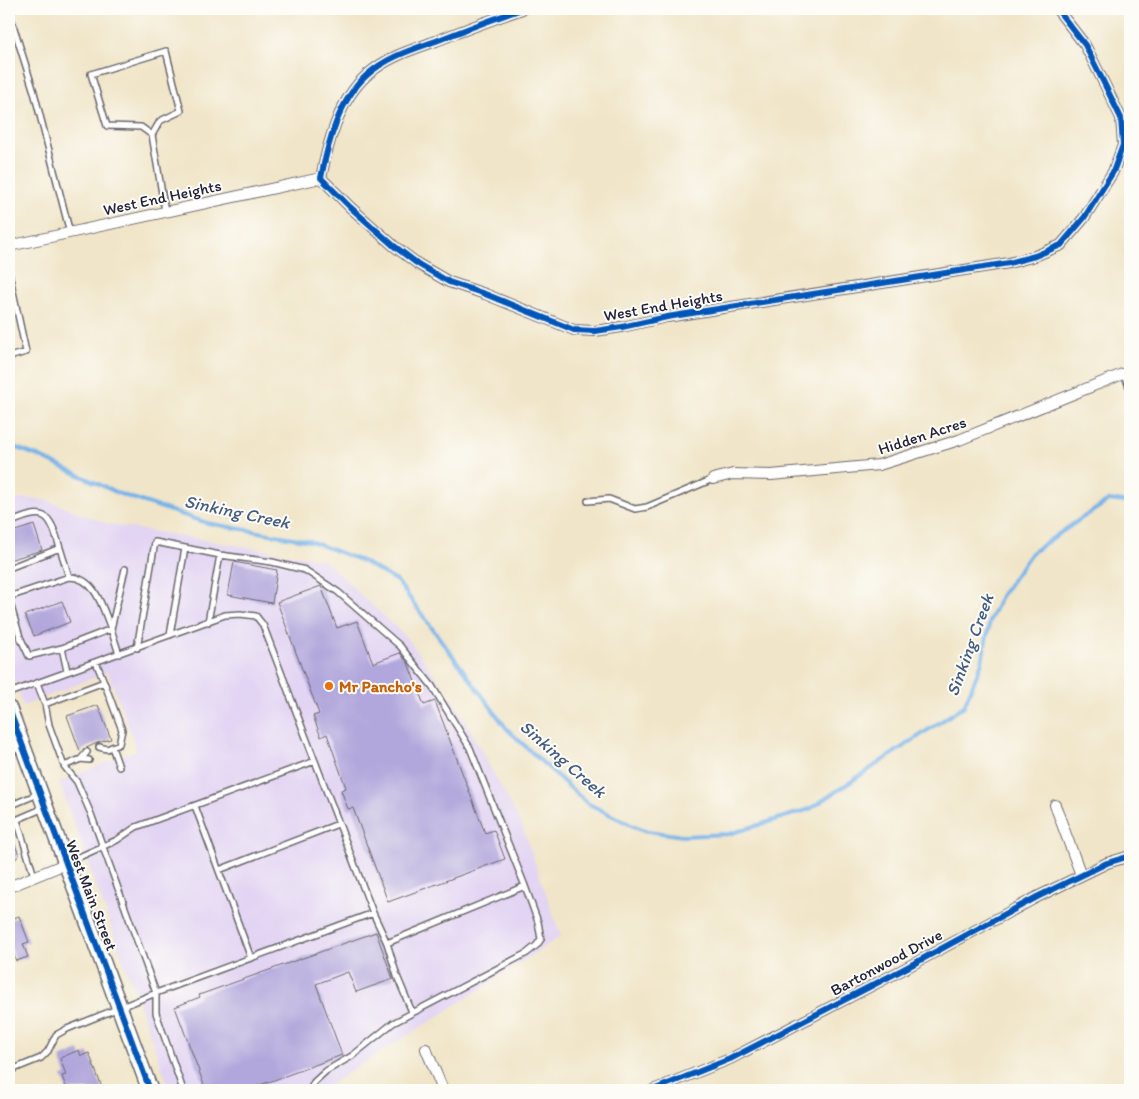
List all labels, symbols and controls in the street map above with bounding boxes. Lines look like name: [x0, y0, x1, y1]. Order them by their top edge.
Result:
street label: West End Heights: [101, 176, 223, 219]
street label: West End Heights: [602, 286, 724, 325]
street label: Hidden Acres: [876, 412, 969, 459]
water label: Sinking Creek: [182, 490, 293, 534]
water label: Sinking Creek: [941, 589, 999, 699]
place label: Mr Pancho's: [339, 677, 422, 696]
marker: Mr Pancho's: [323, 680, 335, 692]
water label: Sinking Creek: [515, 716, 612, 804]
street label: West Main Street: [62, 837, 121, 953]
street label: Bartonwood Drive: [827, 925, 946, 1000]

